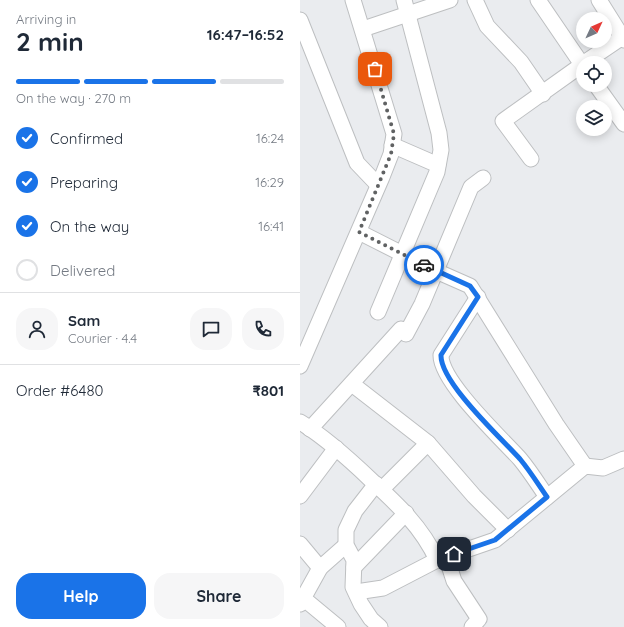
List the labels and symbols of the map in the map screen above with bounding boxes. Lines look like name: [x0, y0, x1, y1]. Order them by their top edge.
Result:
north arrow: [576, 12, 612, 48]
pin: [358, 52, 392, 86]
courier: [404, 245, 444, 285]
pin: [437, 537, 471, 571]

